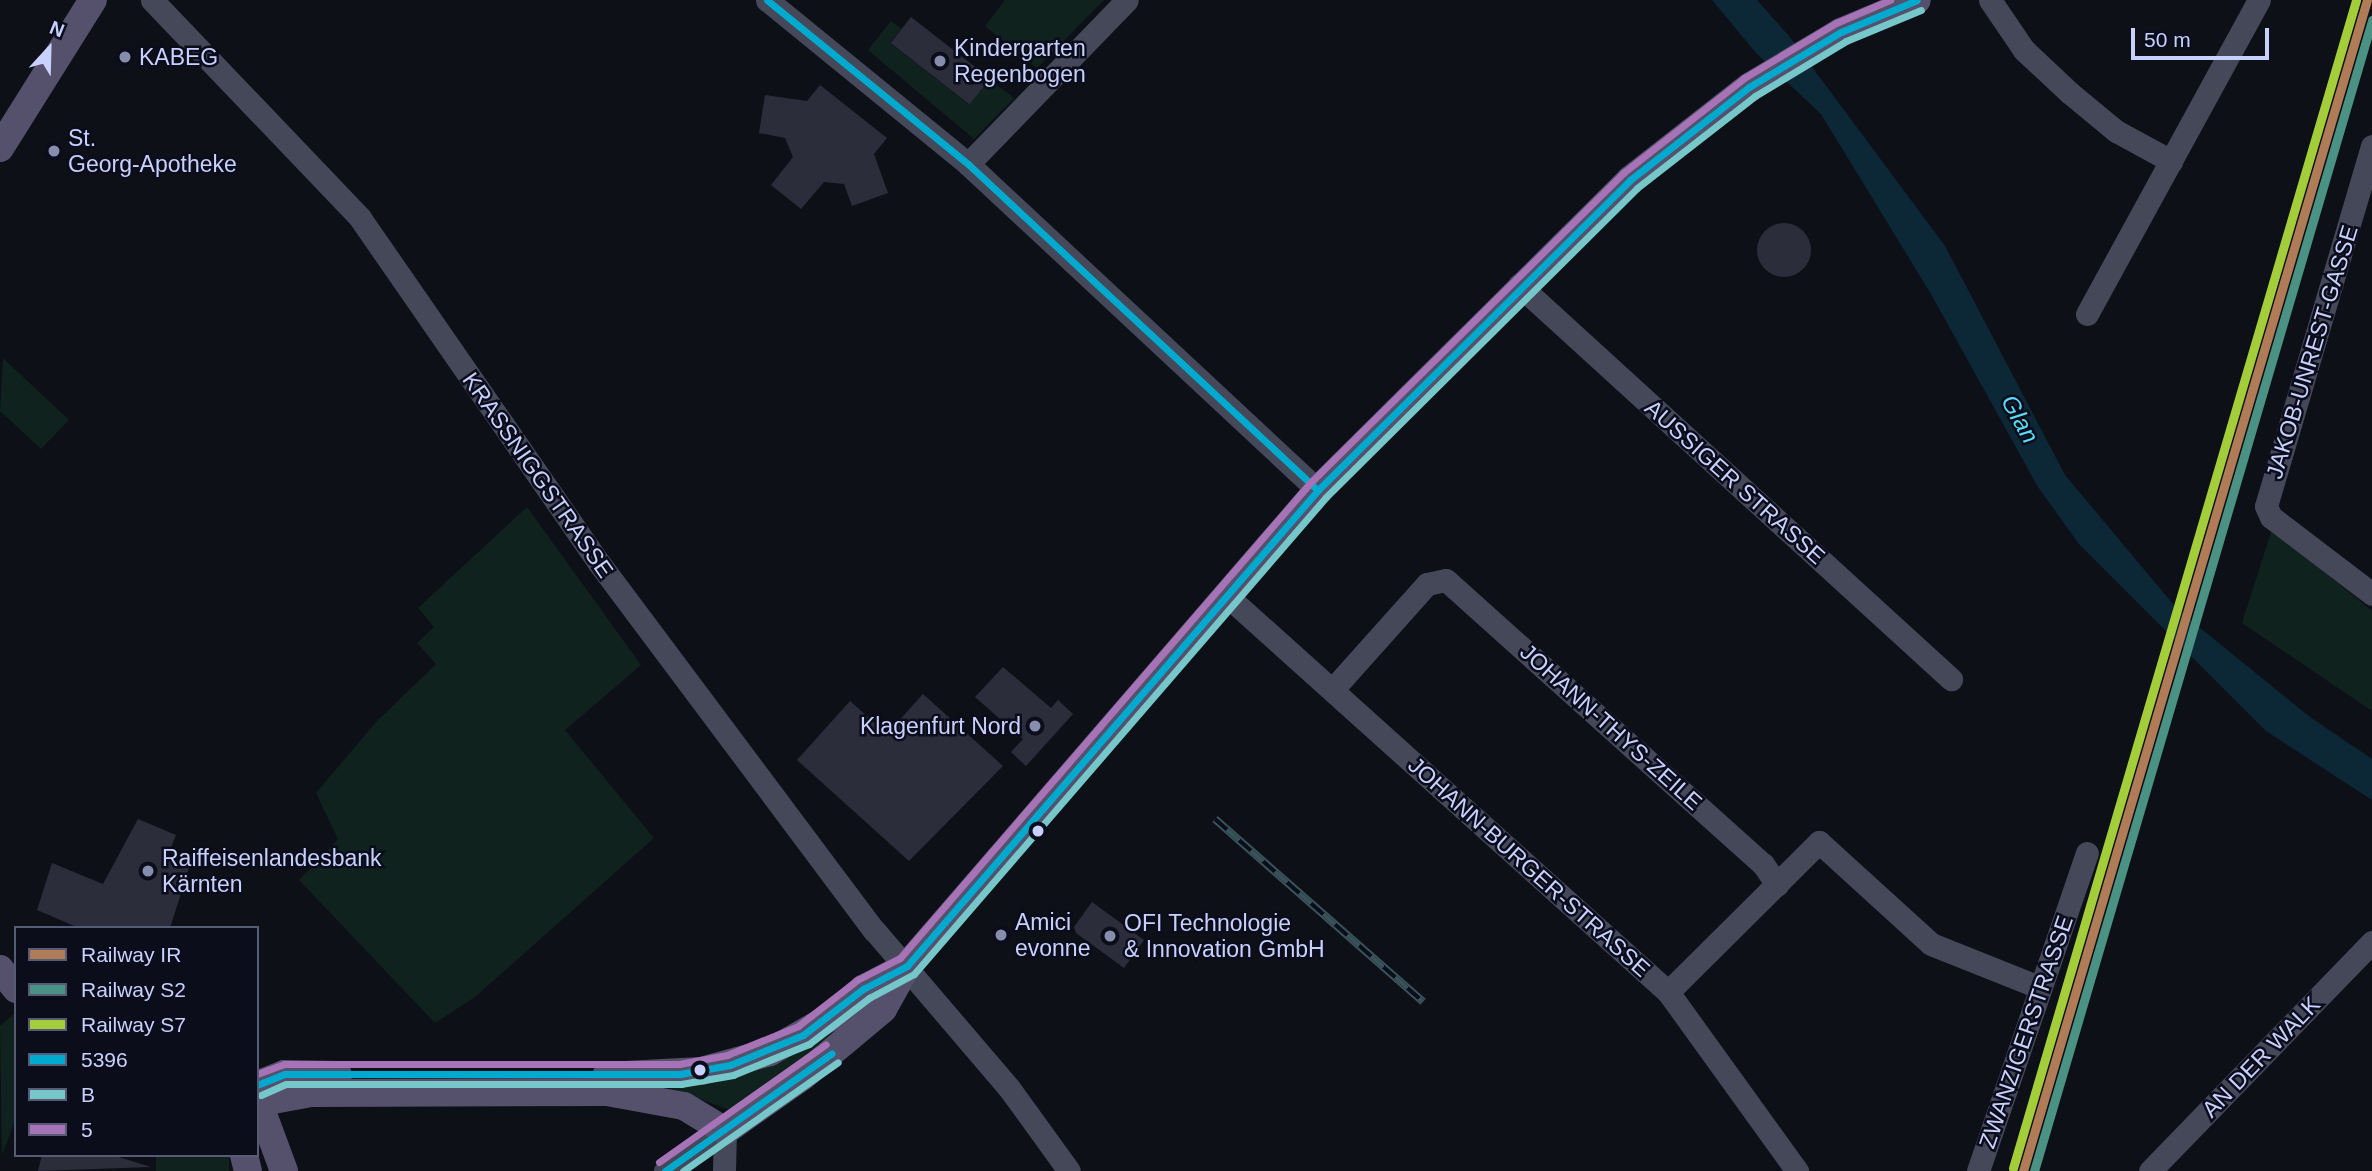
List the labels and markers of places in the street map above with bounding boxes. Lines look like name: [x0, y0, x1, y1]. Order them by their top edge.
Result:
place label: Kindergarten Regenbogen: [954, 34, 1086, 88]
place label: KABEG: [139, 43, 218, 71]
marker: KABEG: [117, 49, 133, 65]
marker: Kindergarten Regenbogen: [932, 53, 948, 69]
place label: St. Georg-Apotheke: [68, 124, 237, 178]
marker: St. Georg-Apotheke: [46, 143, 62, 159]
place label: Klagenfurt Nord: [860, 712, 1021, 740]
marker: Klagenfurt Nord: [1027, 718, 1043, 734]
unlabelled marker: [1031, 824, 1045, 838]
place label: Raiffeisenlandesbank Kärnten: [162, 844, 382, 898]
marker: Raiffeisenlandesbank Kärnten: [140, 863, 156, 879]
place label: Amici evonne: [1015, 908, 1090, 962]
place label: OFI Technologie & Innovation GmbH: [1124, 909, 1325, 963]
marker: Amici evonne: [993, 927, 1009, 943]
marker: OFI Technologie & Innovation GmbH: [1102, 928, 1118, 944]
unlabelled marker: [693, 1063, 707, 1077]

